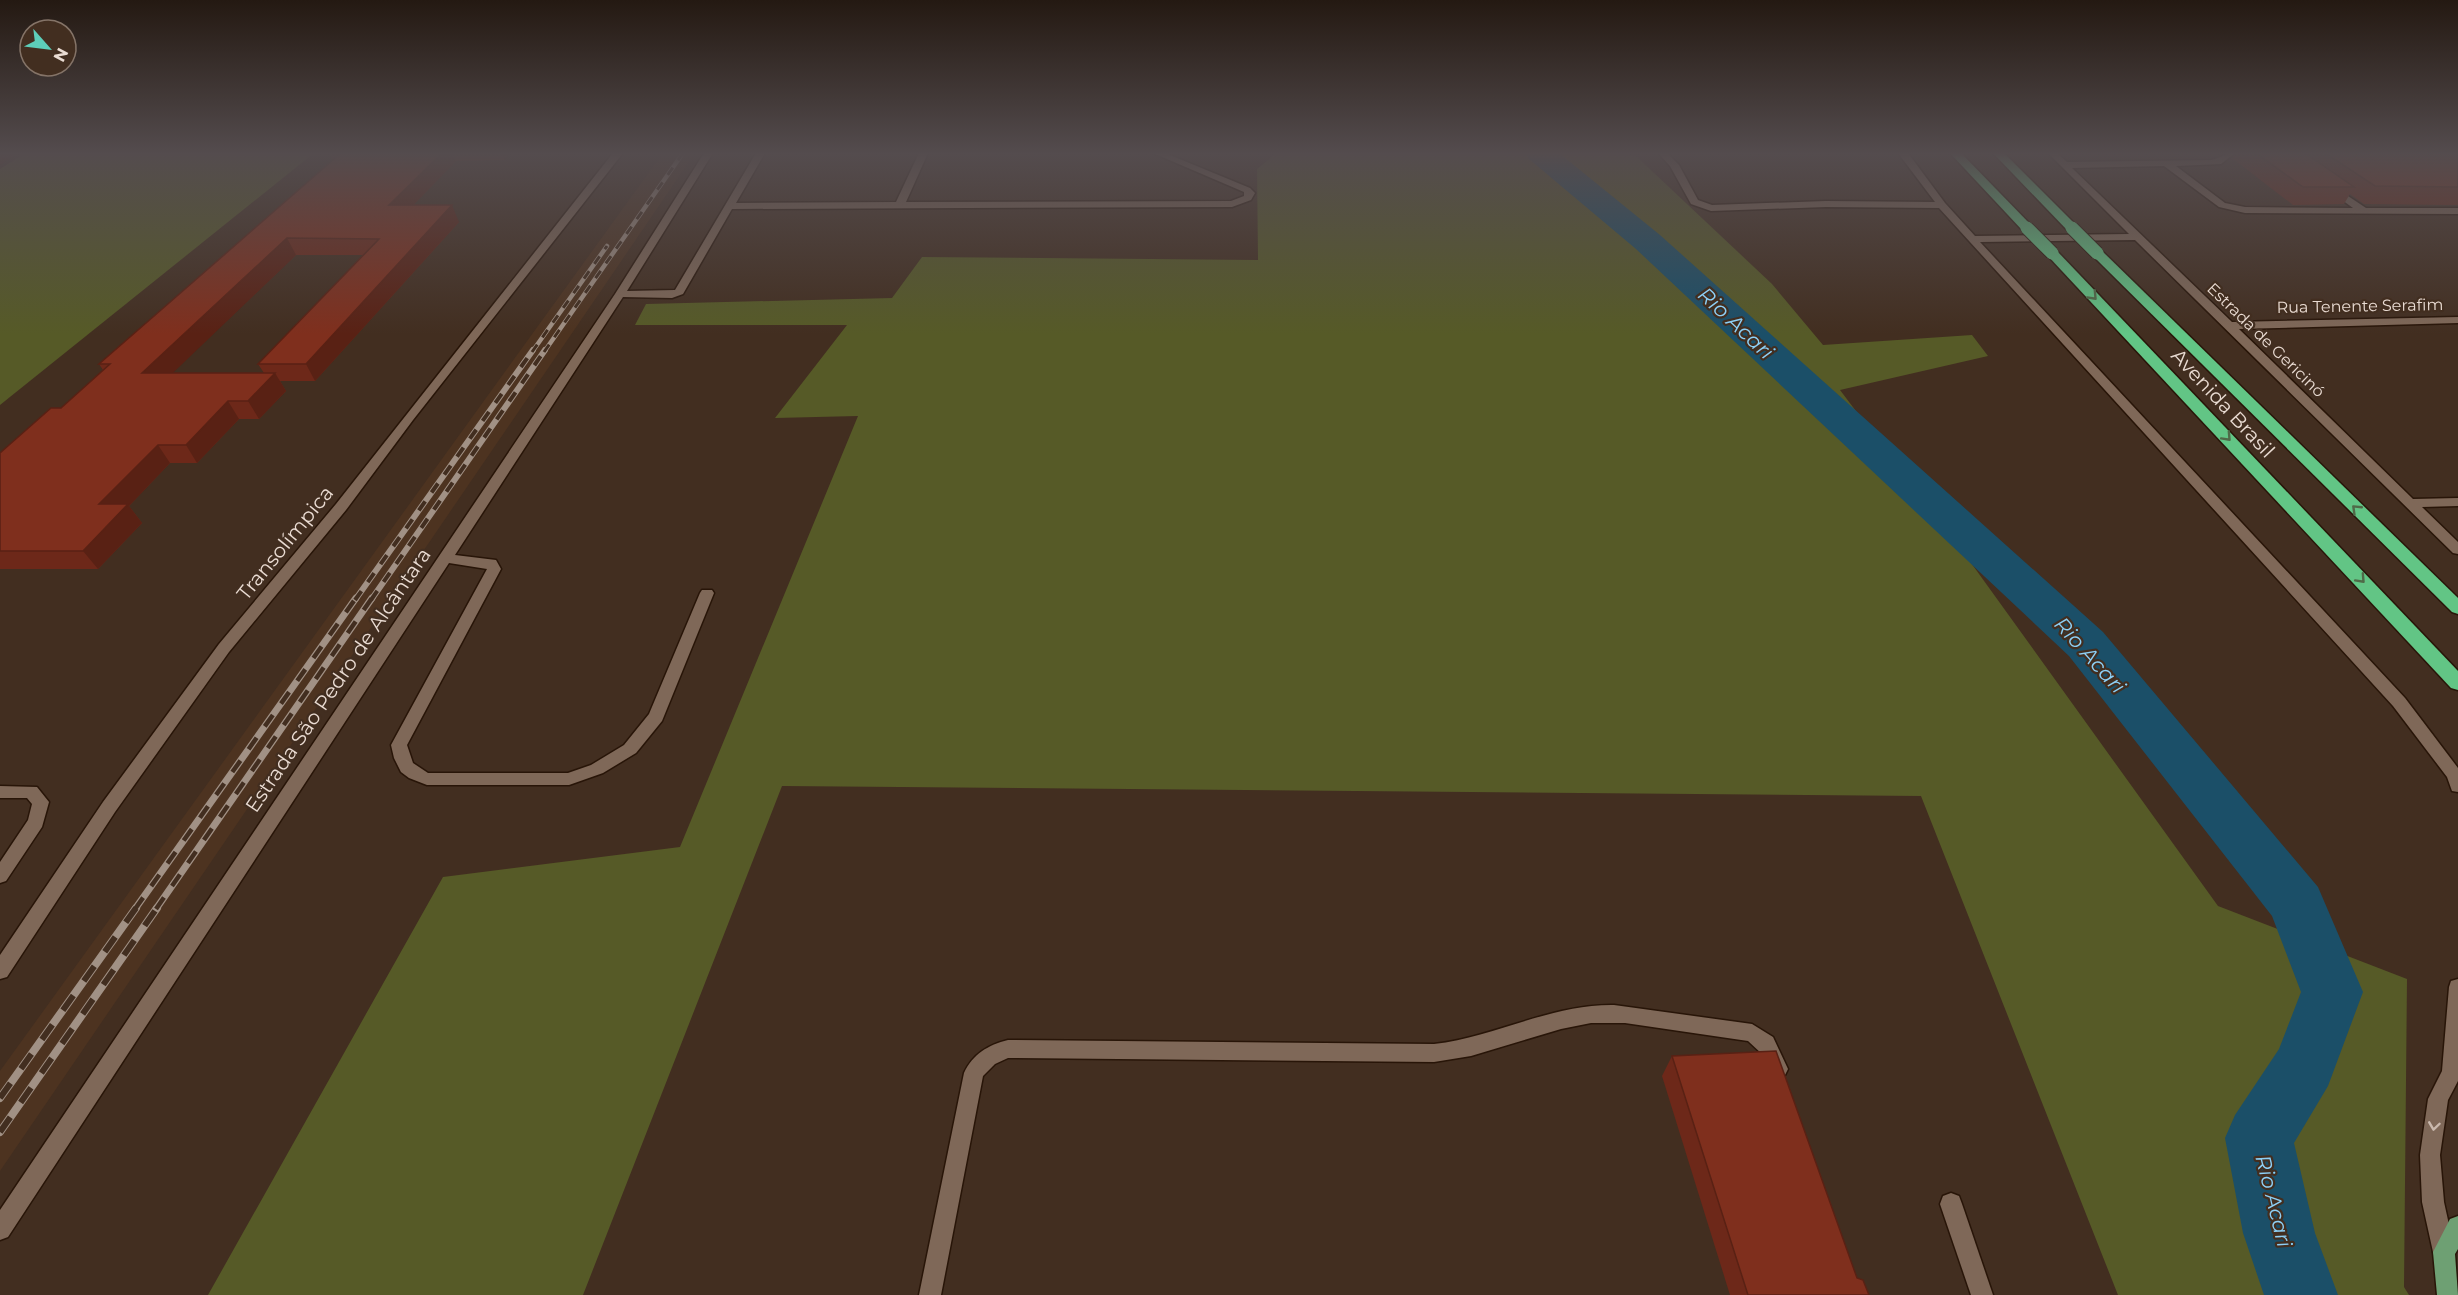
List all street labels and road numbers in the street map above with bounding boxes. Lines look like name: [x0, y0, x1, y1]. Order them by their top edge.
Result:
street label: Estrada de Gericinó: [2203, 279, 2329, 401]
street label: Rua Tenente Serafim: [2276, 295, 2444, 317]
street label: Avenida Brasil: [2166, 343, 2280, 463]
street label: Transolímpica: [232, 481, 338, 605]
street label: Estrada São Pedro de Alcântara: [240, 543, 436, 817]

